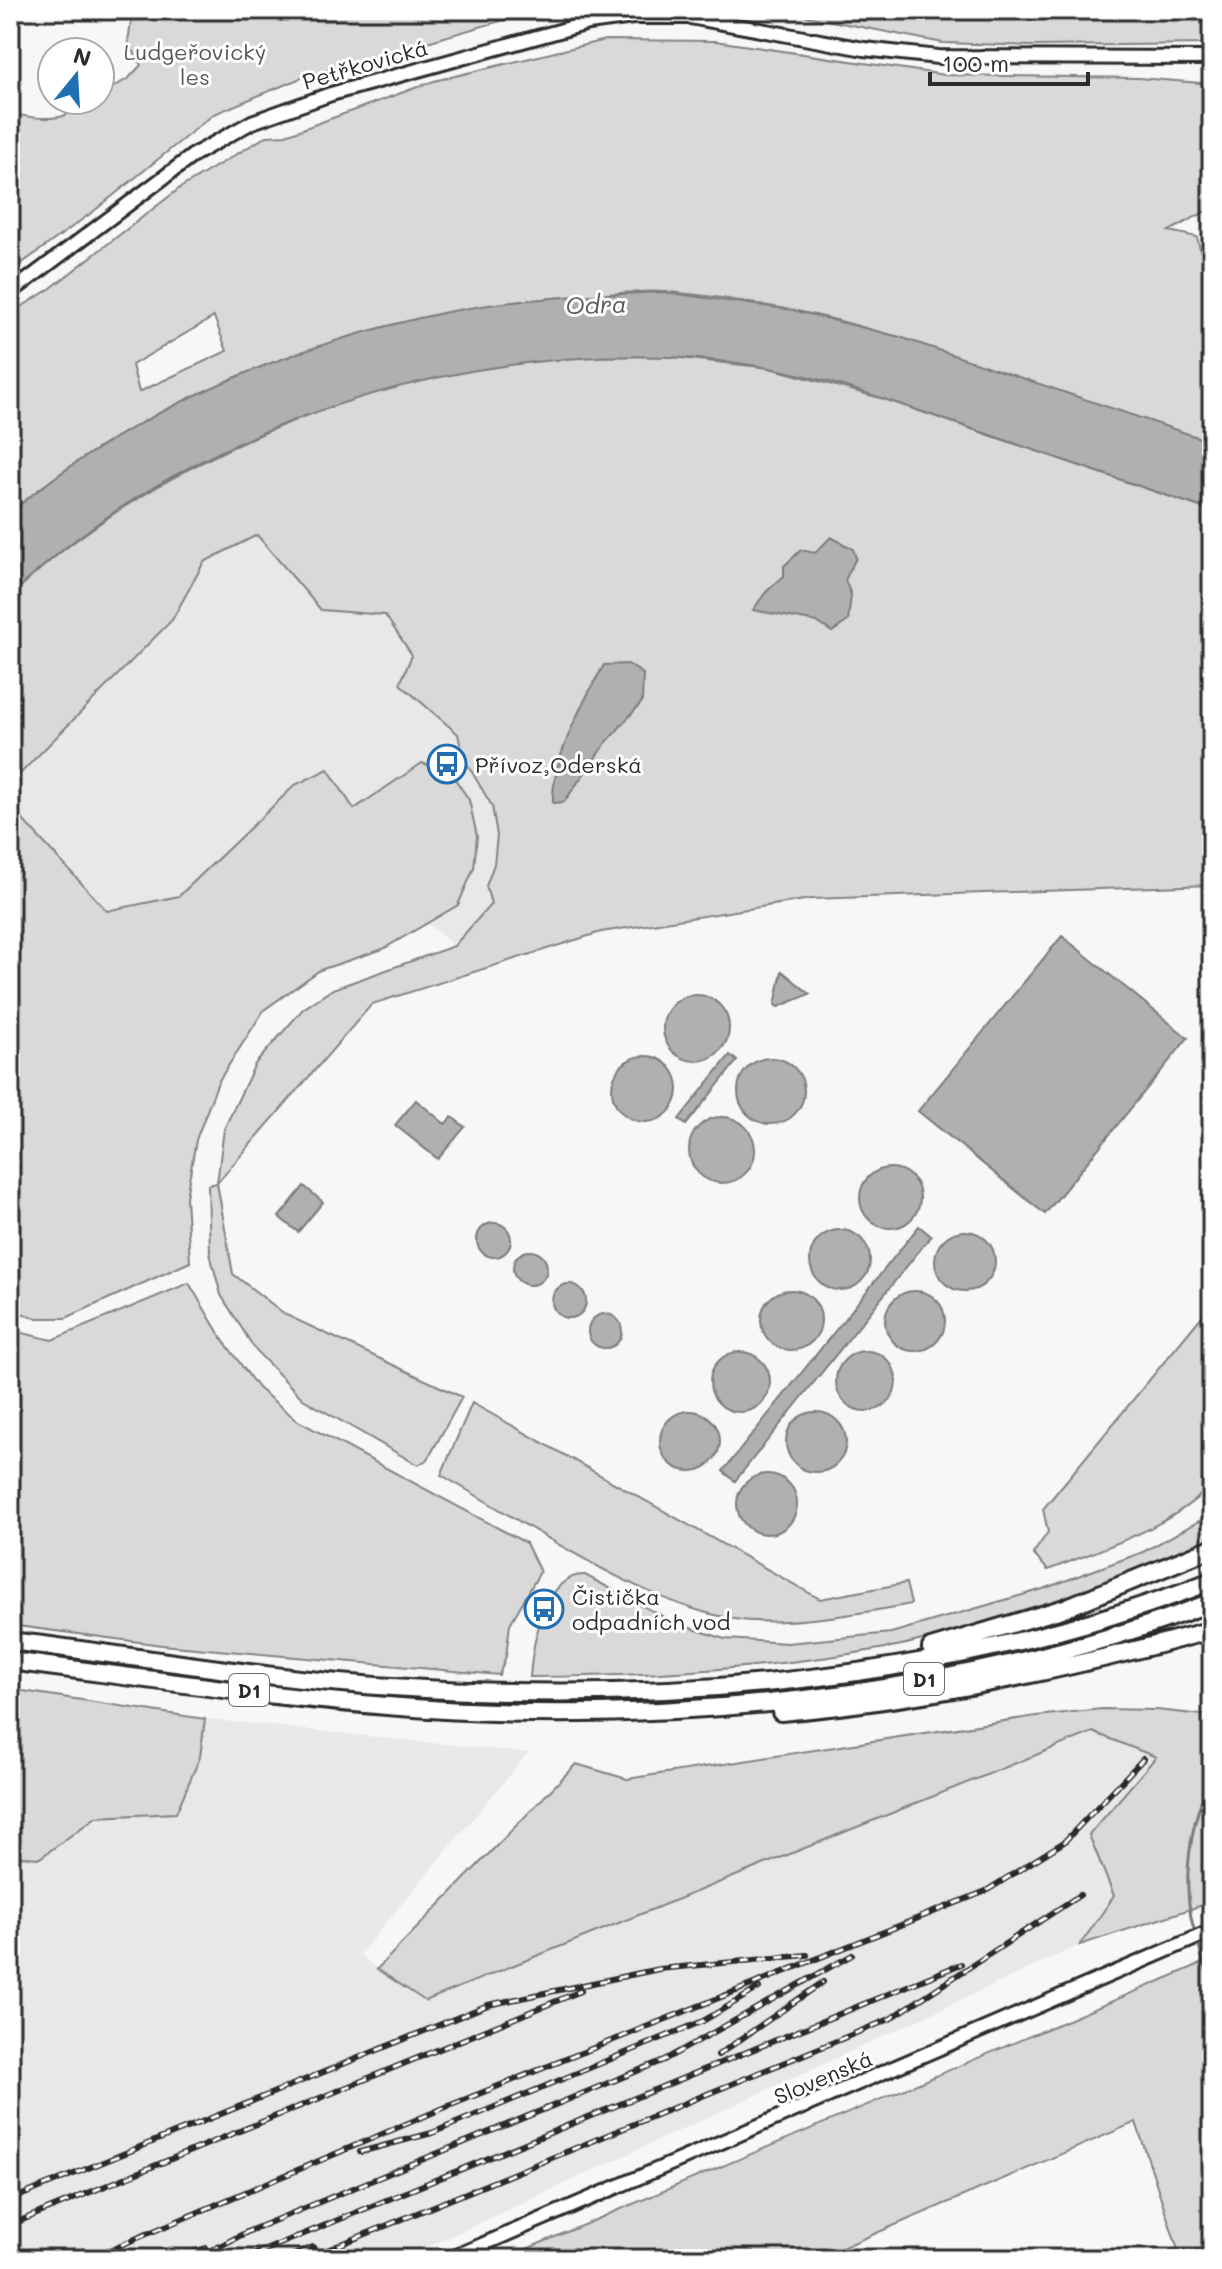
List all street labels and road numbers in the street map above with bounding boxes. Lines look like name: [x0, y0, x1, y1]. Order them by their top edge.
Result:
street label: Petřkovická: [299, 32, 431, 96]
road number: D1: [904, 1663, 944, 1695]
road number: D1: [229, 1674, 269, 1706]
street label: Slovenská: [769, 2043, 877, 2111]

